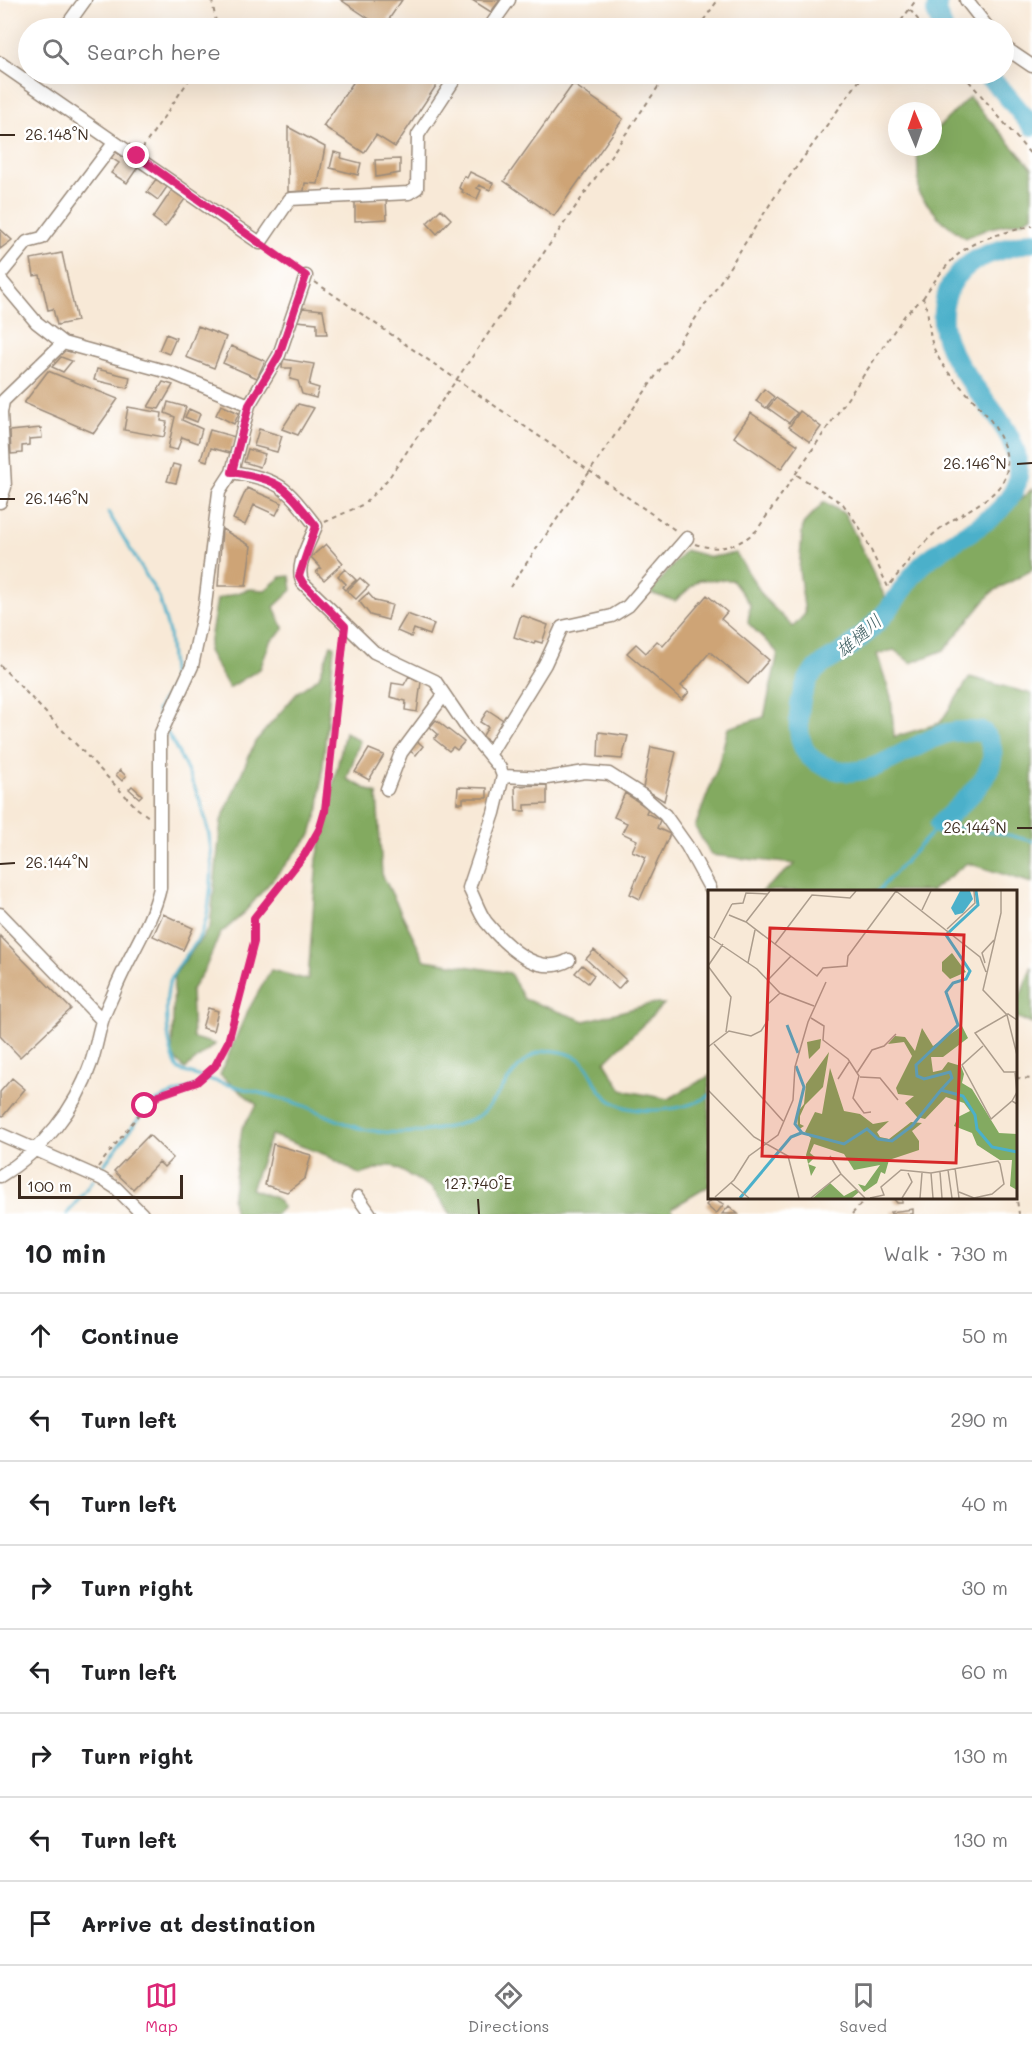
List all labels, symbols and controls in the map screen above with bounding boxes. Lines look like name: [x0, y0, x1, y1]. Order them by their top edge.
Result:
search box: [18, 18, 1014, 84]
icon: search: [39, 35, 72, 68]
text: Search here: [87, 37, 221, 66]
north arrow: [888, 102, 942, 156]
text: 26.148°N: [25, 124, 89, 144]
route end: [123, 142, 149, 168]
text: 26.146°N: [943, 453, 1007, 473]
text: 26.146°N: [25, 488, 89, 508]
water label: 雄樋川: [830, 608, 887, 662]
text: 26.144°N: [943, 817, 1007, 837]
text: 26.144°N: [25, 852, 89, 872]
inset map: [708, 890, 1017, 1199]
route start: [131, 1092, 157, 1118]
scale bar: [18, 1172, 183, 1200]
text: 127.740°E: [444, 1173, 513, 1193]
text: 100 m: [27, 1175, 72, 1196]
text: 10 min: [24, 1236, 106, 1270]
text: Walk · 730 m: [883, 1240, 1008, 1266]
icon: ahead: [24, 1319, 57, 1352]
text: Continue: [81, 1321, 179, 1350]
text: 50 m: [962, 1322, 1008, 1348]
icon: left: [24, 1403, 57, 1436]
text: Turn left: [81, 1405, 177, 1434]
text: 290 m: [950, 1406, 1008, 1432]
icon: left: [24, 1487, 57, 1520]
text: Turn left: [81, 1489, 177, 1518]
text: 40 m: [962, 1490, 1008, 1516]
icon: right: [24, 1571, 57, 1604]
text: Turn right: [81, 1573, 193, 1602]
text: 30 m: [962, 1574, 1008, 1600]
icon: left: [24, 1655, 57, 1688]
text: Turn left: [81, 1657, 177, 1686]
text: 60 m: [961, 1658, 1008, 1684]
icon: right: [24, 1739, 57, 1772]
text: Turn right: [81, 1741, 193, 1770]
text: 130 m: [953, 1742, 1008, 1768]
icon: left: [24, 1823, 57, 1856]
text: Turn left: [81, 1825, 177, 1854]
text: 130 m: [953, 1826, 1008, 1852]
icon: arrive: [24, 1907, 57, 1940]
text: Arrive at destination: [81, 1909, 316, 1938]
tab: Map: [145, 1979, 178, 2036]
tab: Directions: [468, 1979, 549, 2036]
tab: Saved: [839, 1979, 887, 2036]

